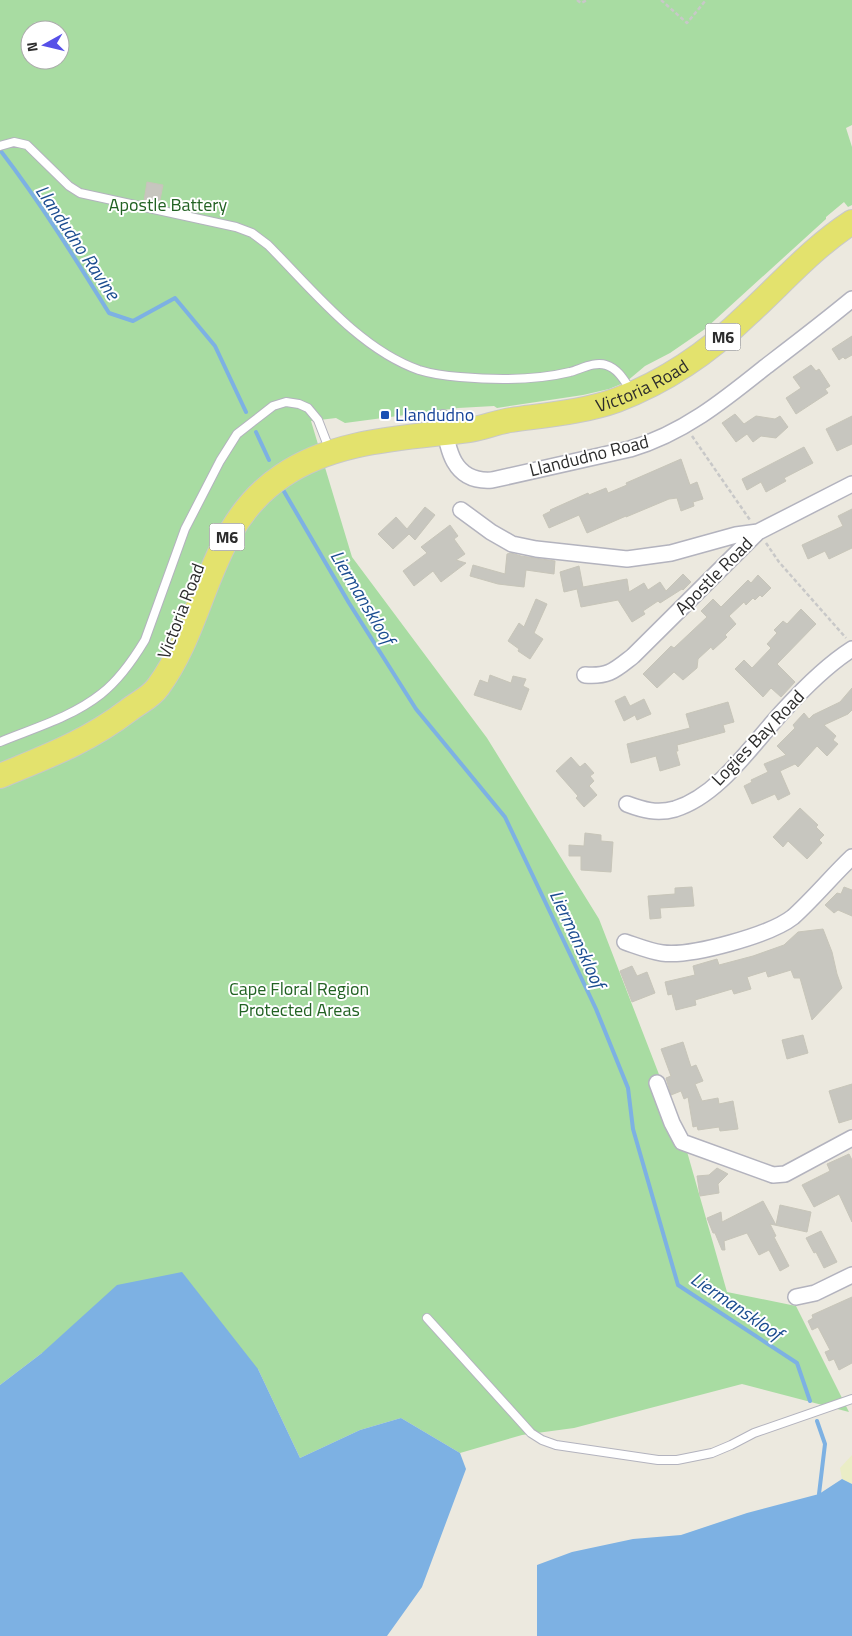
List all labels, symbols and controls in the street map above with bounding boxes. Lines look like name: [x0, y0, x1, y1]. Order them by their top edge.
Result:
north arrow: [20, 20, 70, 70]
text: N: [21, 41, 43, 53]
water label: Llandudno Ravine: [29, 178, 128, 306]
park label: Apostle Battery: [109, 191, 227, 218]
road number: M6: [706, 324, 740, 351]
street label: Victoria Road: [592, 352, 694, 419]
place label: Llandudno: [395, 401, 474, 428]
marker: Llandudno: [379, 409, 391, 421]
street label: Llandudno Road: [526, 428, 651, 483]
road number: M6: [210, 524, 244, 550]
street label: Apostle Road: [669, 531, 759, 621]
water label: Liermanskloof: [324, 544, 405, 652]
street label: Victoria Road: [150, 559, 211, 662]
street label: Logies Bay Road: [705, 684, 811, 792]
water label: Liermanskloof: [543, 885, 615, 996]
park label: Cape Floral Region Protected Areas: [229, 975, 369, 1023]
water label: Liermanskloof: [685, 1264, 792, 1349]

